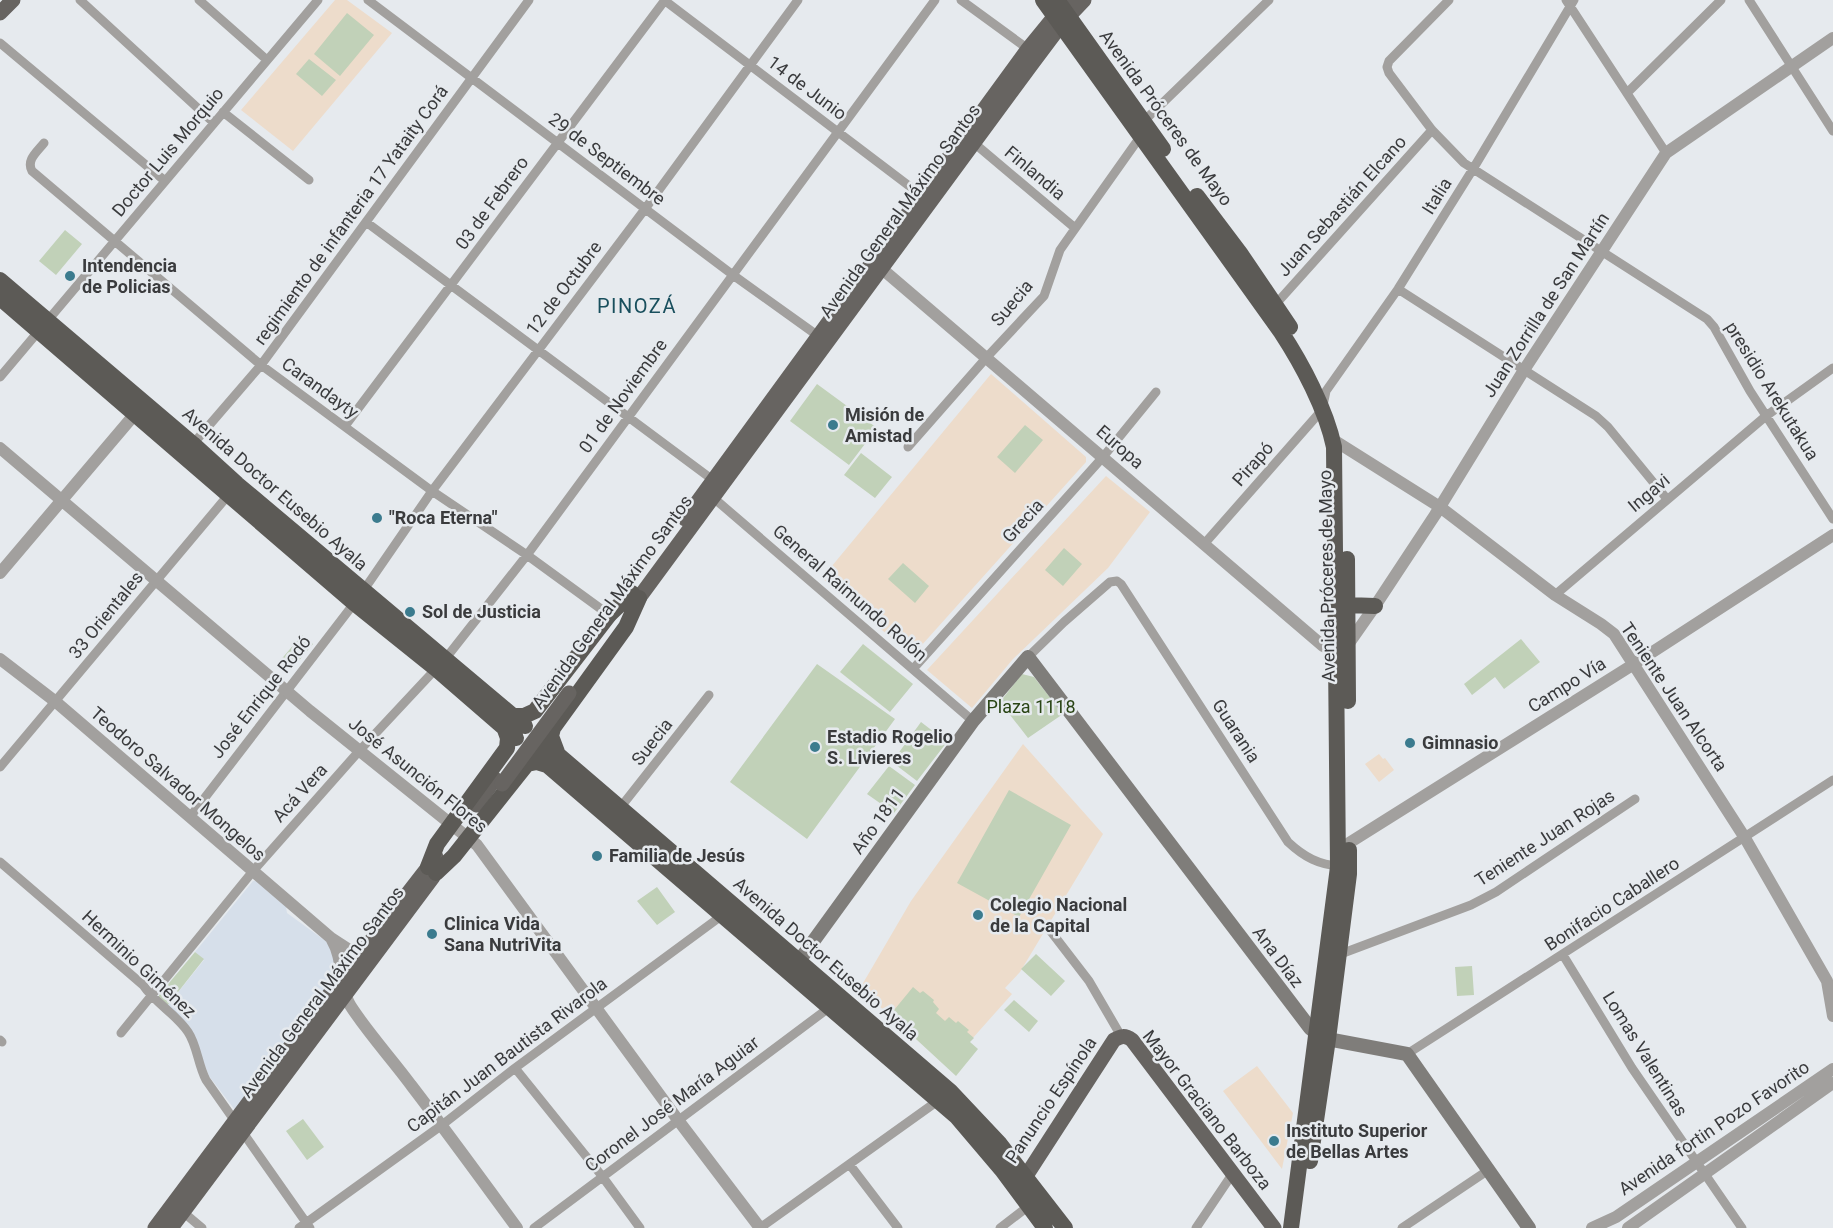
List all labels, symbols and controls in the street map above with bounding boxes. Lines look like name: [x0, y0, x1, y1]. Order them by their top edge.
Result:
street label: Avenida Próceres de Mayo: [1096, 26, 1237, 210]
street label: 14 de Junio: [764, 51, 851, 124]
street label: regimiento de infanteria 17 Yataity Corá: [249, 81, 452, 349]
street label: Doctor Luis Morquio: [107, 83, 228, 221]
street label: Avenida General Máximo Santos: [815, 100, 984, 322]
street label: 29 de Septiembre: [545, 108, 670, 209]
street label: Juan Sebastián Elcano: [1273, 131, 1410, 280]
street label: Finlandia: [1001, 141, 1070, 204]
street label: 03 de Febrero: [451, 152, 532, 253]
street label: Italia: [1417, 174, 1456, 218]
street label: Juan Zorrilla de San Martín: [1478, 208, 1613, 401]
street label: 12 de Octubre: [521, 237, 606, 339]
place label: Intendencia de Policias: [82, 255, 177, 297]
marker: Intendencia de Policias: [63, 269, 77, 283]
street label: Suecia: [986, 275, 1037, 330]
district label: PINOZÁ: [597, 294, 677, 318]
street label: presidio Arekutakua: [1721, 318, 1824, 464]
street label: 01 de Noviembre: [574, 335, 671, 457]
street label: Carandayty: [278, 353, 363, 423]
street label: Avenida Doctor Eusebio Ayala: [179, 403, 372, 575]
place label: Misión de Amistad: [845, 404, 924, 446]
marker: Misión de Amistad: [826, 418, 840, 432]
street label: Europa: [1092, 420, 1148, 473]
street label: Pirapó: [1228, 437, 1277, 490]
street label: Ingavi: [1624, 469, 1674, 516]
street label: Avenida Próceres de Mayo: [1314, 470, 1339, 682]
street label: Avenida General Máximo Santos: [527, 491, 696, 713]
street label: Grecia: [998, 495, 1048, 547]
place label: "Roca Eterna": [389, 507, 498, 528]
marker: "Roca Eterna": [370, 511, 384, 525]
street label: General Raimundo Rolón: [769, 520, 932, 665]
street label: 33 Orientales: [64, 567, 147, 662]
place label: Sol de Justicia: [422, 601, 541, 622]
marker: Sol de Justicia: [403, 605, 417, 619]
street label: Teniente Juan Alcorta: [1617, 618, 1732, 775]
street label: José Enrique Rodó: [206, 631, 315, 762]
street label: Campo Vía: [1524, 652, 1610, 717]
street label: Guarania: [1208, 695, 1265, 766]
park label: Plaza 1118: [986, 696, 1076, 717]
street label: Teodoro Salvador Mongelos: [87, 702, 270, 865]
street label: José Asunción Flores: [345, 712, 492, 837]
street label: Suecia: [627, 714, 676, 769]
place label: Estadio Rogelio S. Livieres: [827, 726, 953, 768]
place label: Gimnasio: [1422, 732, 1499, 753]
marker: Gimnasio: [1403, 736, 1417, 750]
marker: Estadio Rogelio S. Livieres: [808, 740, 822, 754]
street label: Acá Vera: [268, 759, 331, 826]
street label: Año 1811: [847, 783, 909, 858]
street label: Teniente Juan Rojas: [1471, 785, 1618, 890]
place label: Familia de Jesús: [609, 845, 745, 866]
marker: Familia de Jesús: [590, 849, 604, 863]
street label: Bonifacio Caballero: [1540, 852, 1683, 955]
street label: Avenida Doctor Eusebio Ayala: [730, 873, 923, 1045]
street label: Avenida General Máximo Santos: [235, 882, 408, 1101]
place label: Colegio Nacional de la Capital: [990, 894, 1127, 936]
street label: Herminio Giménez: [78, 905, 201, 1022]
marker: Colegio Nacional de la Capital: [971, 908, 985, 922]
place label: Clinica Vida Sana NutriVita: [444, 913, 562, 955]
street label: Ana Díaz: [1249, 922, 1308, 991]
marker: Clinica Vida Sana NutriVita: [425, 927, 439, 941]
street label: Capitán Juan Bautista Rivarola: [403, 973, 611, 1137]
street label: Lomas Valentinas: [1599, 987, 1692, 1120]
street label: Mayor Graciano Barboza: [1139, 1026, 1276, 1194]
street label: Coronel José María Aguiar: [581, 1031, 763, 1176]
street label: Panuncio Espínola: [1001, 1033, 1101, 1167]
street label: Avenida fortin Pozo Favorito: [1614, 1056, 1813, 1199]
place label: Instituto Superior de Bellas Artes: [1286, 1120, 1428, 1162]
marker: Instituto Superior de Bellas Artes: [1267, 1134, 1281, 1148]

